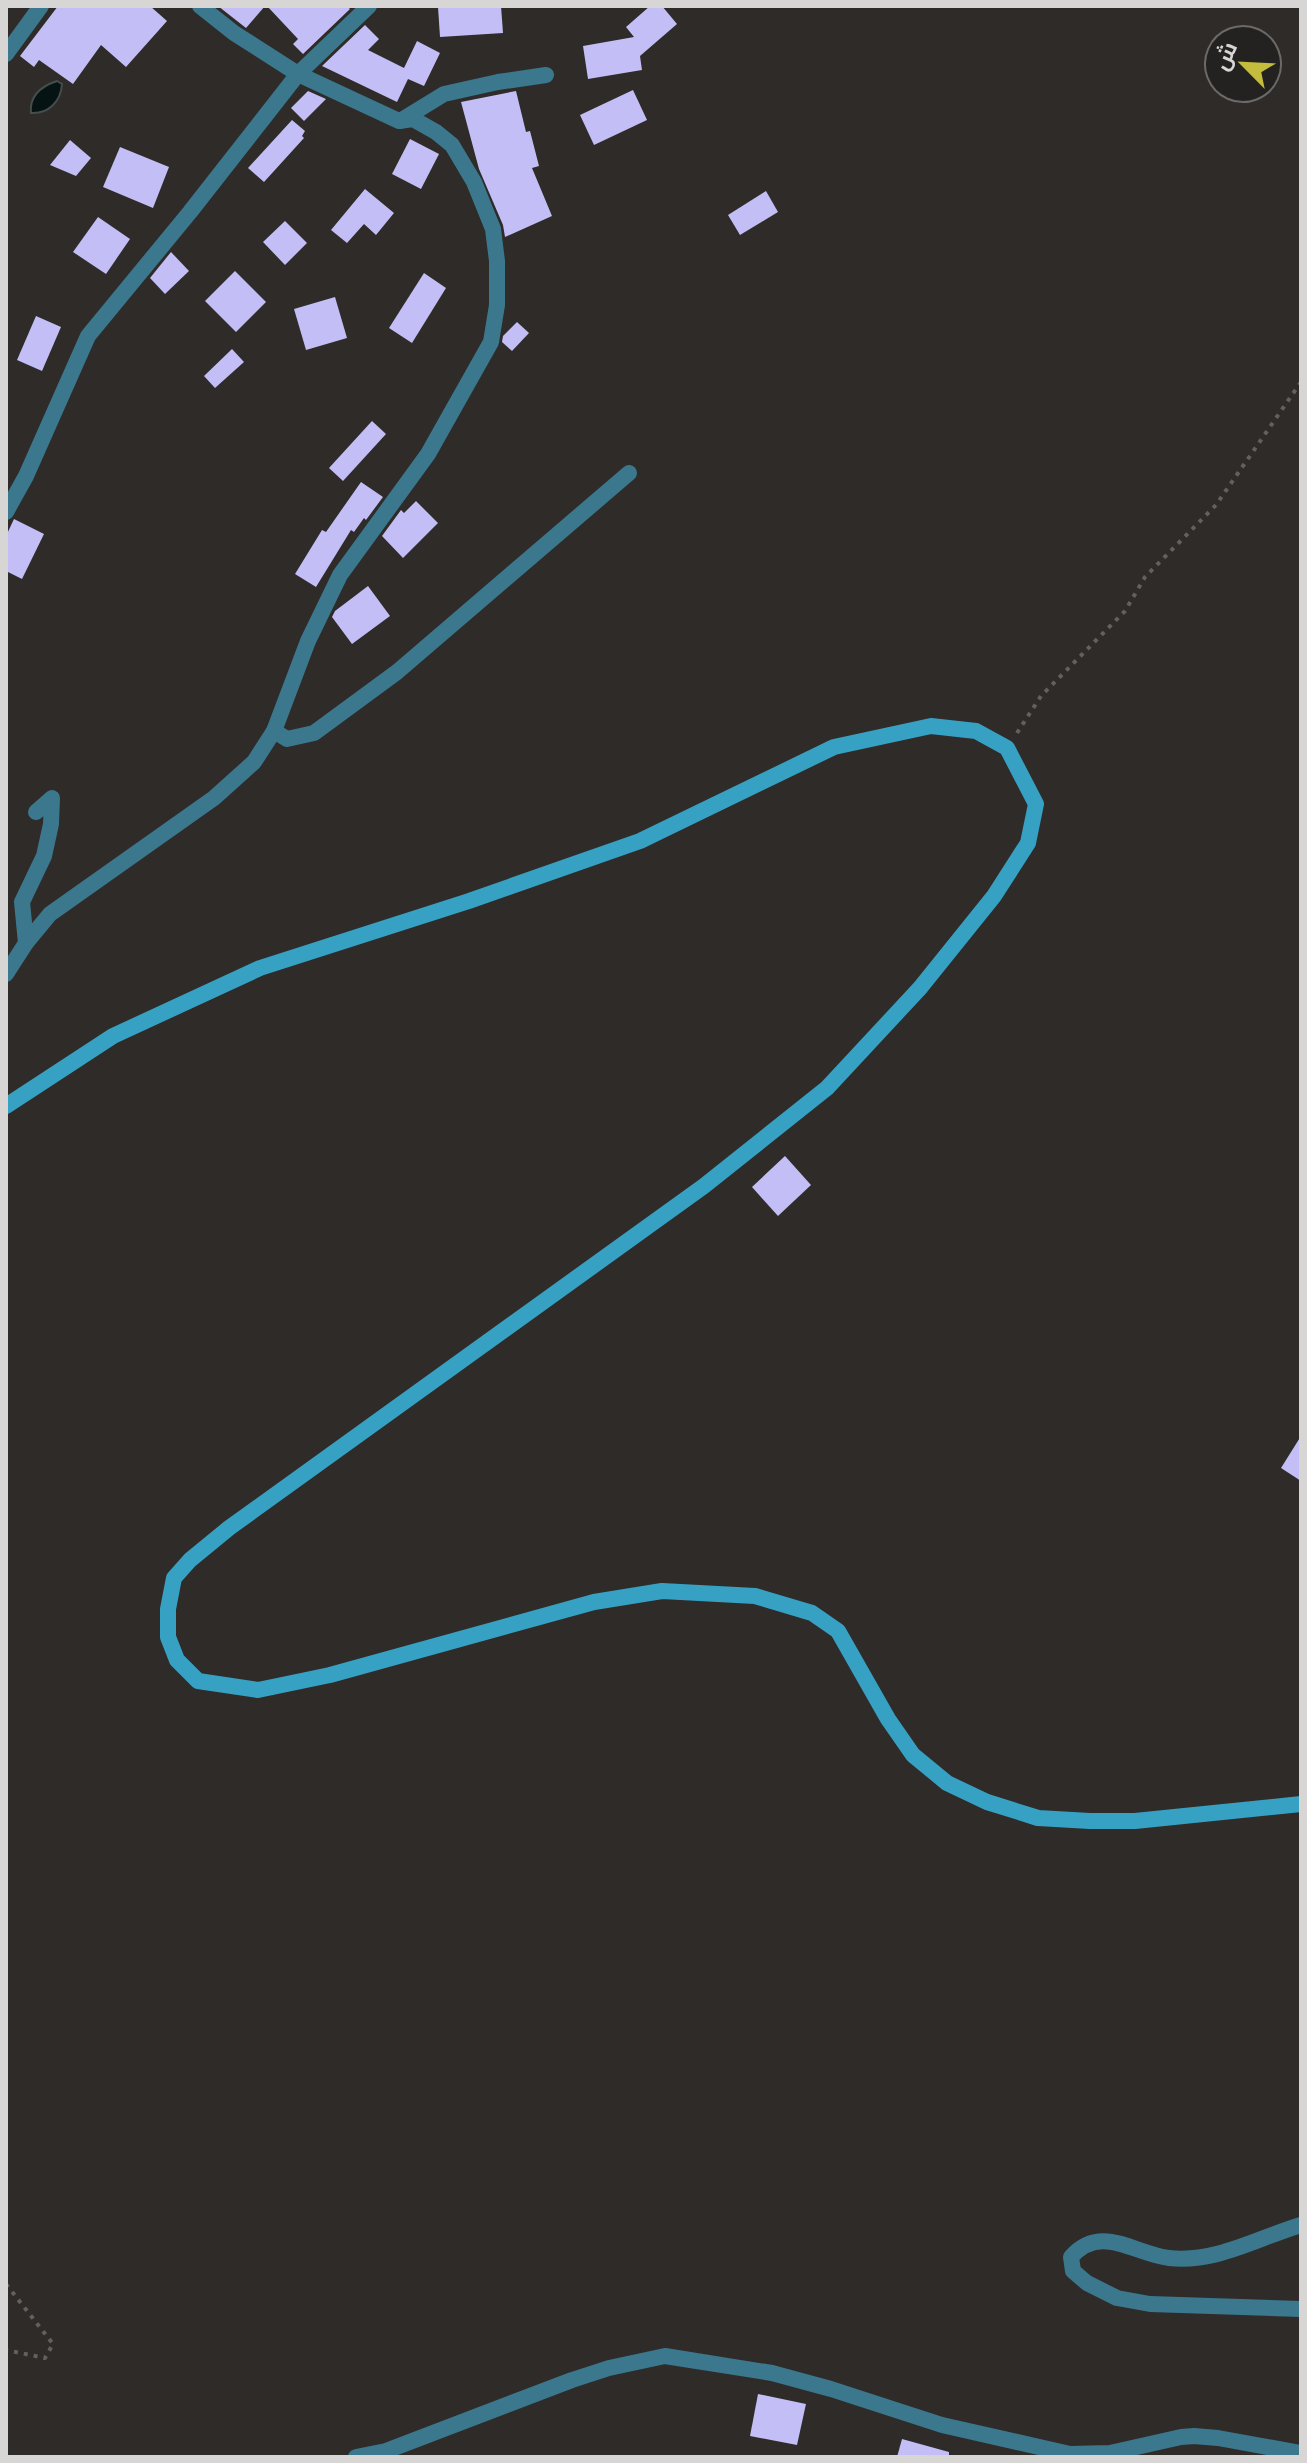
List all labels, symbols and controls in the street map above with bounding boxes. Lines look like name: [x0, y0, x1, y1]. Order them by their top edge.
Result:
north arrow: [1203, 24, 1283, 104]
text: ش: [1206, 37, 1243, 74]

